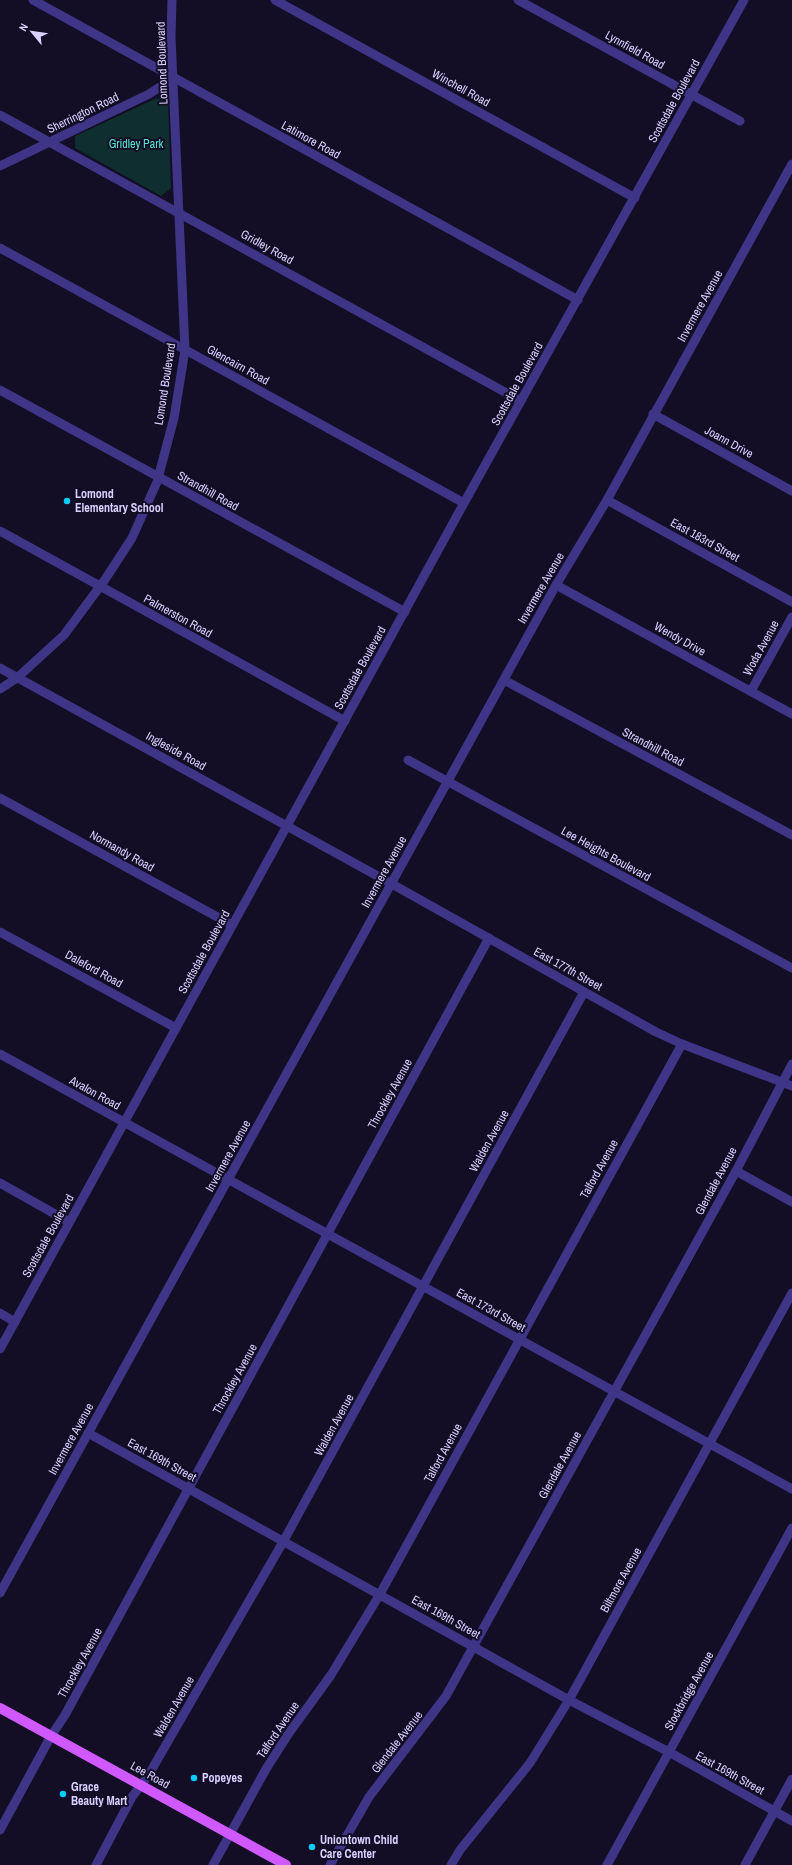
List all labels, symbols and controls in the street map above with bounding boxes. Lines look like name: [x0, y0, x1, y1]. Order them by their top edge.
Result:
north arrow: [12, 12, 52, 52]
text: N: [16, 21, 31, 33]
street label: Lomond Boulevard: [153, 21, 171, 105]
street label: Lynnfield Road: [602, 27, 668, 73]
street label: Scottsdale Boulevard: [644, 56, 704, 146]
street label: Winchell Road: [429, 65, 493, 111]
street label: Sherrington Road: [45, 89, 121, 137]
street label: Latimore Road: [279, 117, 343, 163]
park label: Gridley Park: [109, 136, 163, 152]
street label: Gridley Road: [238, 226, 296, 268]
street label: Invermere Avenue: [674, 267, 726, 345]
street label: Scottsdale Boulevard: [487, 339, 547, 429]
street label: Glencairn Road: [204, 341, 272, 389]
street label: Lomond Boulevard: [151, 342, 179, 426]
street label: Joann Drive: [702, 422, 756, 462]
street label: Strandhill Road: [174, 468, 242, 514]
place label: Lomond Elementary School: [75, 486, 164, 516]
marker: Lomond Elementary School: [62, 496, 72, 506]
street label: East 183rd Street: [668, 514, 743, 566]
street label: Invermere Avenue: [514, 549, 568, 627]
street label: Palmerston Road: [141, 591, 215, 641]
street label: Woda Avenue: [739, 617, 783, 679]
street label: Wendy Drive: [651, 618, 709, 660]
street label: Scottsdale Boulevard: [330, 623, 390, 713]
street label: Strandhill Road: [619, 724, 687, 770]
street label: Ingleside Road: [143, 728, 209, 774]
street label: Lee Heights Boulevard: [558, 823, 654, 885]
street label: Normandy Road: [87, 827, 157, 875]
street label: Invermere Avenue: [358, 833, 410, 911]
street label: Scottsdale Boulevard: [174, 907, 234, 997]
street label: East 177th Street: [531, 944, 605, 995]
street label: Daleford Road: [62, 947, 126, 991]
street label: Throckley Avenue: [364, 1056, 416, 1132]
street label: Avalon Road: [66, 1072, 123, 1114]
street label: Walden Avenue: [465, 1107, 513, 1175]
street label: Invermere Avenue: [202, 1117, 254, 1195]
street label: Talford Avenue: [576, 1137, 622, 1201]
street label: Glendale Avenue: [691, 1144, 741, 1218]
street label: Scottsdale Boulevard: [18, 1191, 78, 1281]
street label: East 173rd Street: [454, 1284, 529, 1336]
street label: Throckley Avenue: [209, 1341, 261, 1417]
street label: Walden Avenue: [310, 1391, 358, 1459]
street label: Invermere Avenue: [45, 1400, 97, 1478]
street label: Talford Avenue: [420, 1421, 466, 1485]
street label: Glendale Avenue: [535, 1428, 585, 1502]
street label: East 169th Street: [125, 1435, 199, 1486]
street label: Biltmore Avenue: [597, 1545, 645, 1615]
street label: East 169th Street: [409, 1592, 483, 1643]
street label: Throckley Avenue: [54, 1625, 106, 1701]
street label: Stockbridge Avenue: [661, 1649, 717, 1733]
street label: Walden Avenue: [150, 1673, 198, 1741]
street label: Talford Avenue: [253, 1699, 303, 1761]
street label: Glendale Avenue: [368, 1708, 426, 1776]
street label: East 169th Street: [693, 1748, 767, 1799]
street label: Lee Road: [127, 1758, 173, 1792]
place label: Popeyes: [202, 1770, 243, 1786]
marker: Popeyes: [189, 1773, 199, 1783]
place label: Grace Beauty Mart: [71, 1779, 128, 1809]
marker: Grace Beauty Mart: [58, 1789, 68, 1799]
place label: Uniontown Child Care Center: [320, 1832, 398, 1862]
marker: Uniontown Child Care Center: [307, 1842, 317, 1852]

